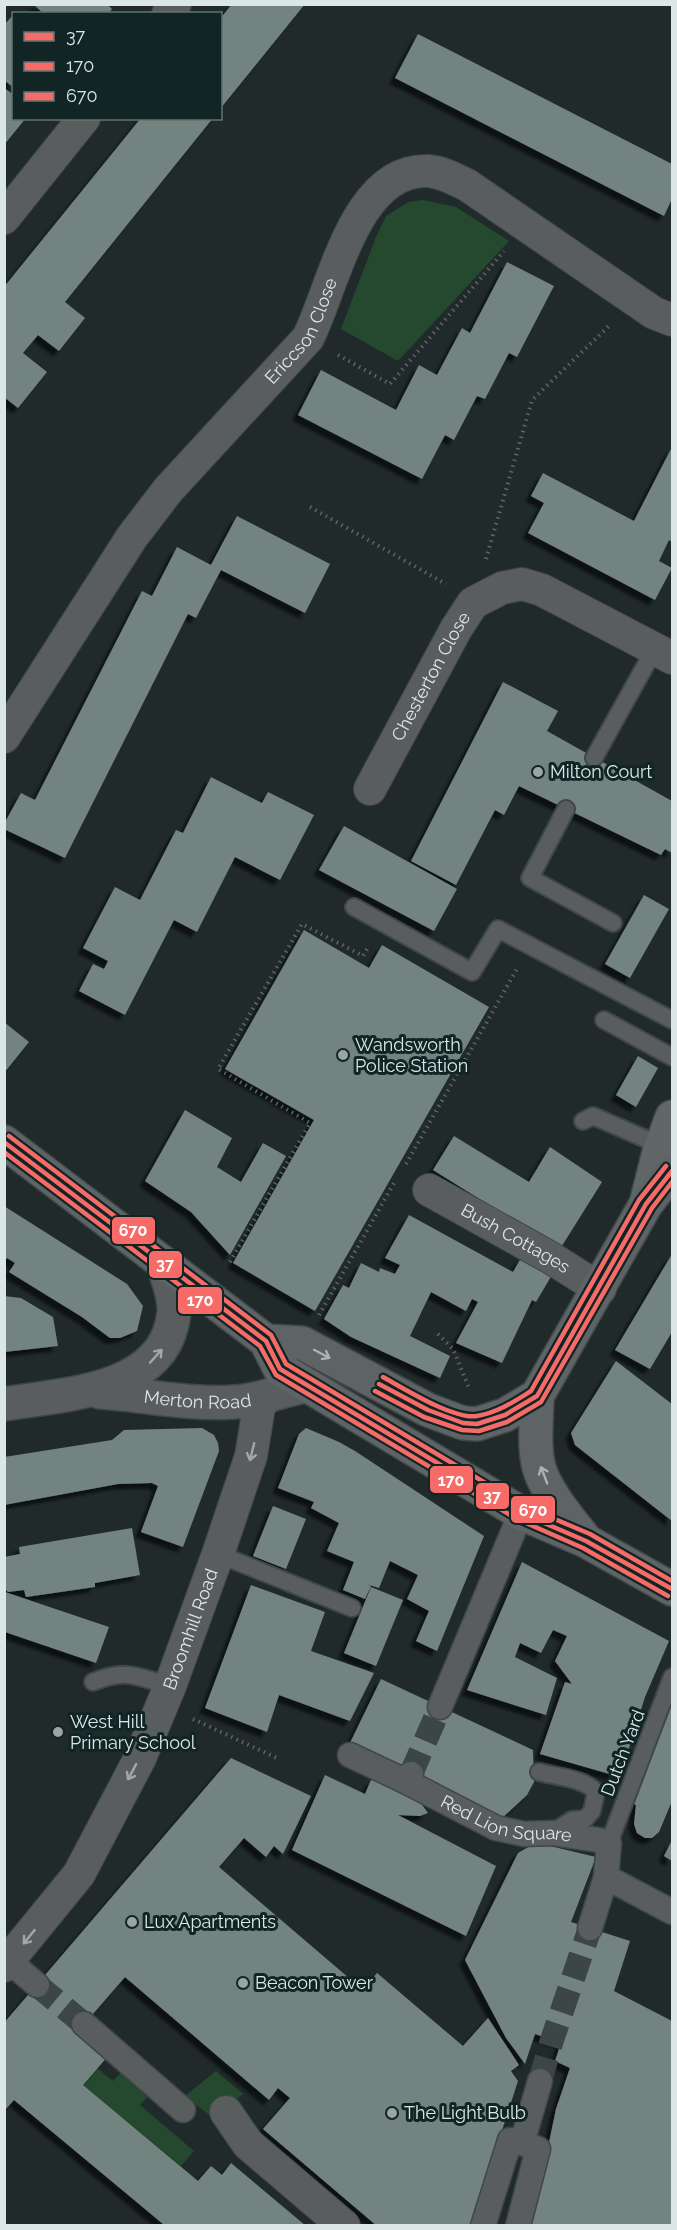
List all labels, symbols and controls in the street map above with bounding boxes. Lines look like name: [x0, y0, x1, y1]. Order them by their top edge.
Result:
legend: [12, 12, 222, 120]
text: 37: [66, 25, 86, 46]
text: 170: [66, 55, 94, 76]
text: 670: [66, 85, 97, 106]
street label: Ericcson Close: [260, 274, 341, 388]
street label: Chesterton Close: [387, 607, 475, 744]
place label: Milton Court: [550, 761, 652, 782]
marker: Milton Court: [531, 765, 545, 779]
place label: Wandsworth Police Station: [355, 1034, 468, 1076]
marker: Wandsworth Police Station: [336, 1048, 350, 1062]
street label: Bush Cottages: [457, 1199, 574, 1277]
line badge: 670: [111, 1216, 156, 1245]
text: 670: [119, 1221, 147, 1240]
line badge: 37: [148, 1250, 183, 1279]
text: 37: [156, 1255, 174, 1274]
line badge: 170: [177, 1286, 223, 1315]
text: 170: [187, 1291, 214, 1310]
one-way arrow: [313, 1348, 330, 1360]
one-way arrow: [149, 1349, 163, 1364]
street label: Merton Road: [143, 1386, 253, 1413]
one-way arrow: [245, 1442, 257, 1461]
line badge: 170: [429, 1465, 474, 1494]
one-way arrow: [537, 1466, 548, 1484]
text: 170: [438, 1471, 465, 1490]
line badge: 37: [475, 1482, 510, 1510]
text: 37: [483, 1487, 501, 1506]
line badge: 670: [510, 1495, 556, 1524]
text: 670: [519, 1501, 547, 1520]
street label: Broomhill Road: [158, 1566, 222, 1693]
street label: Dutch Yard: [596, 1707, 649, 1799]
place label: West Hill Primary School: [70, 1711, 196, 1753]
marker: West Hill Primary School: [51, 1725, 65, 1739]
one-way arrow: [126, 1763, 137, 1781]
street label: Red Lion Square: [437, 1790, 574, 1846]
place label: Lux Apartments: [144, 1911, 276, 1932]
marker: Lux Apartments: [125, 1915, 139, 1929]
one-way arrow: [22, 1928, 35, 1944]
place label: Beacon Tower: [255, 1972, 374, 1993]
marker: Beacon Tower: [236, 1976, 250, 1990]
place label: The Light Bulb: [404, 2102, 526, 2123]
marker: The Light Bulb: [385, 2106, 399, 2120]

